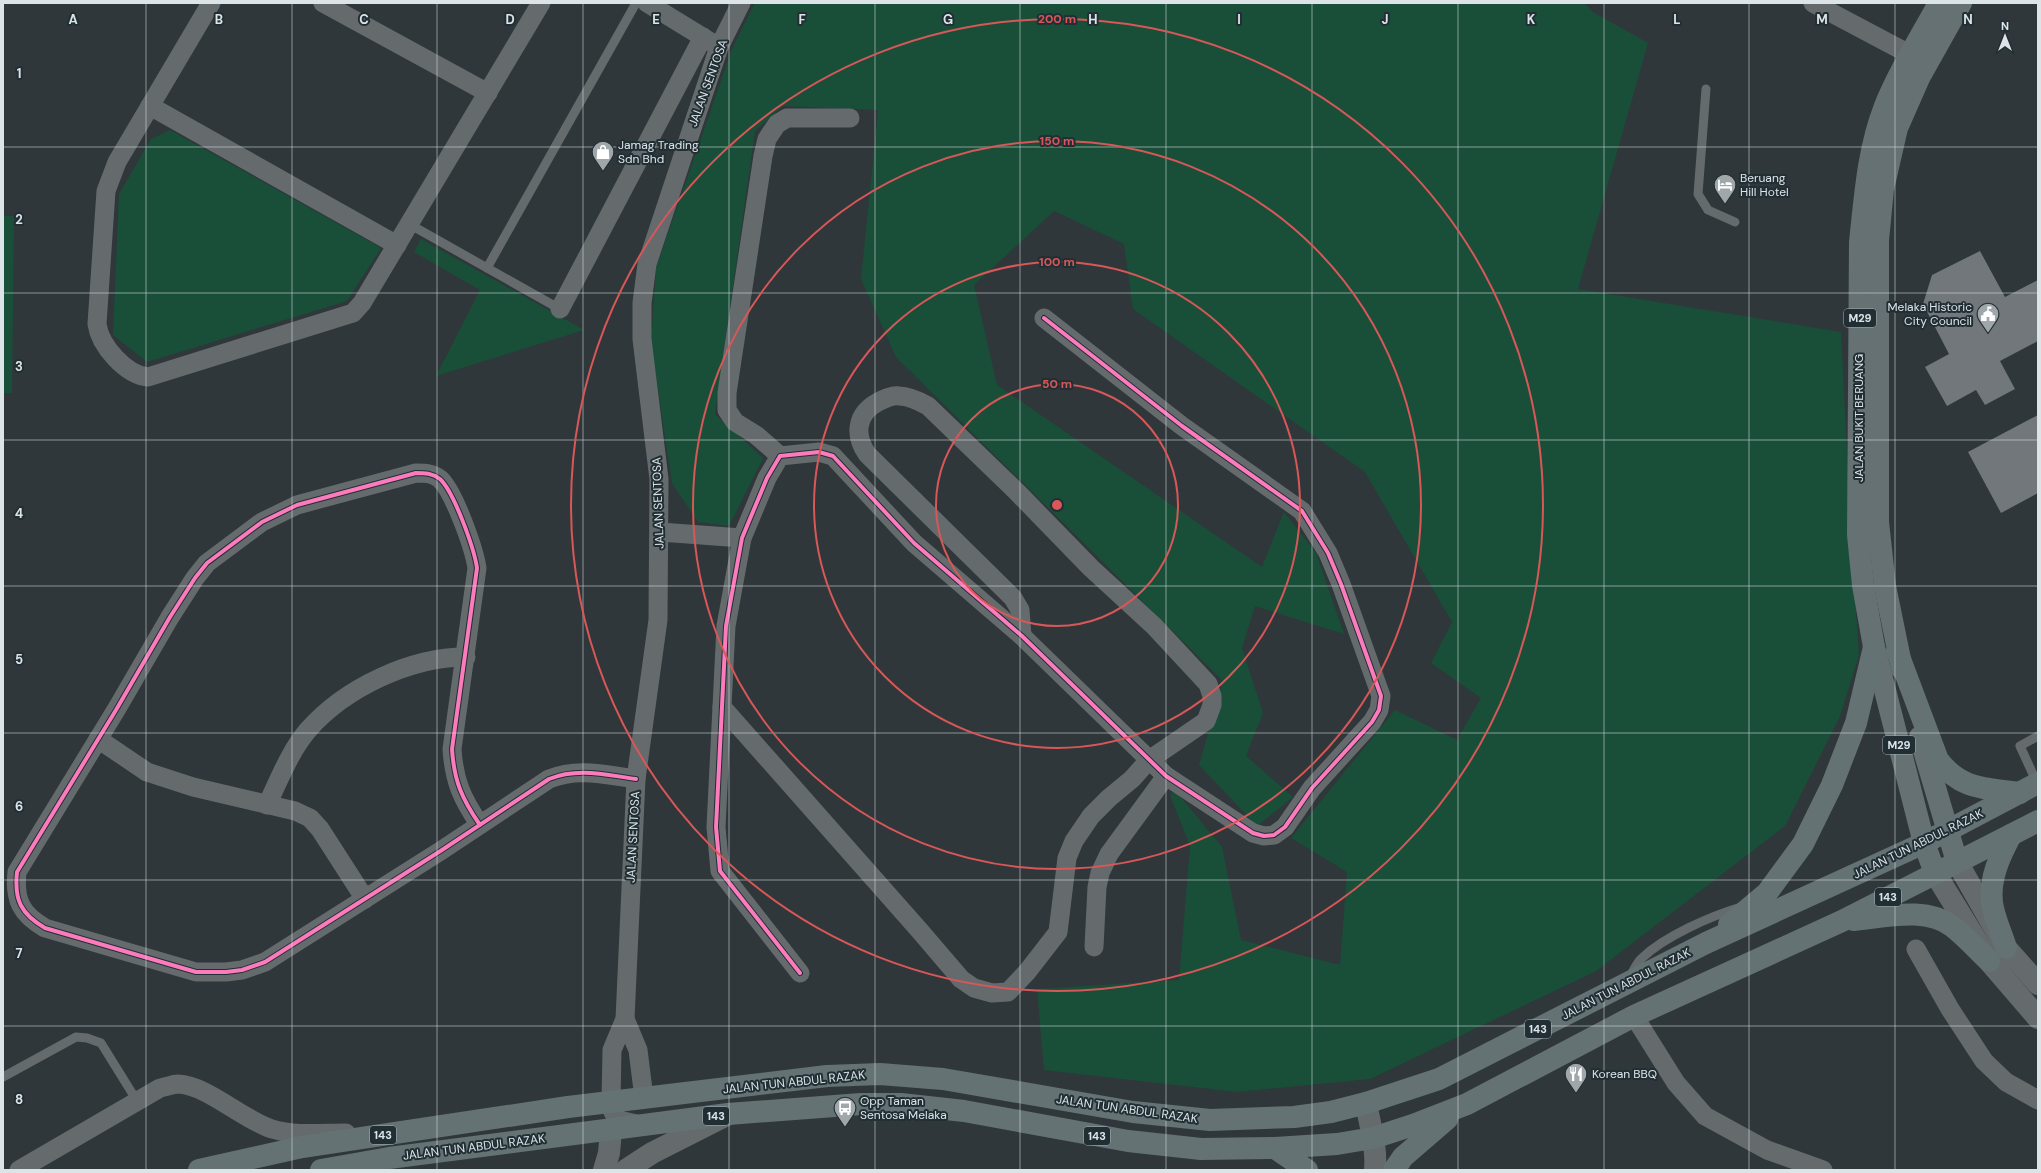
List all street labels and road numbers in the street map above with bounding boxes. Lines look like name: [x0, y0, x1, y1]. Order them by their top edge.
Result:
street label: JALAN SENTOSA: [685, 37, 731, 129]
road number: M29: [1844, 309, 1876, 327]
street label: JALAN BUKIT BERUANG: [1851, 354, 1867, 482]
street label: JALAN SENTOSA: [648, 457, 668, 549]
road number: M29: [1883, 736, 1915, 754]
street label: JALAN SENTOSA: [623, 791, 643, 883]
street label: JALAN TUN ABDUL RAZAK: [1850, 805, 1986, 883]
road number: 143: [1875, 888, 1901, 906]
street label: JALAN TUN ABDUL RAZAK: [1559, 944, 1693, 1024]
road number: 143: [1525, 1020, 1551, 1038]
street label: JALAN TUN ABDUL RAZAK: [722, 1067, 866, 1097]
street label: JALAN TUN ABDUL RAZAK: [1055, 1091, 1199, 1127]
road number: 143: [703, 1107, 729, 1125]
road number: 143: [370, 1126, 396, 1144]
road number: 143: [1084, 1127, 1110, 1145]
street label: JALAN TUN ABDUL RAZAK: [402, 1130, 546, 1164]

